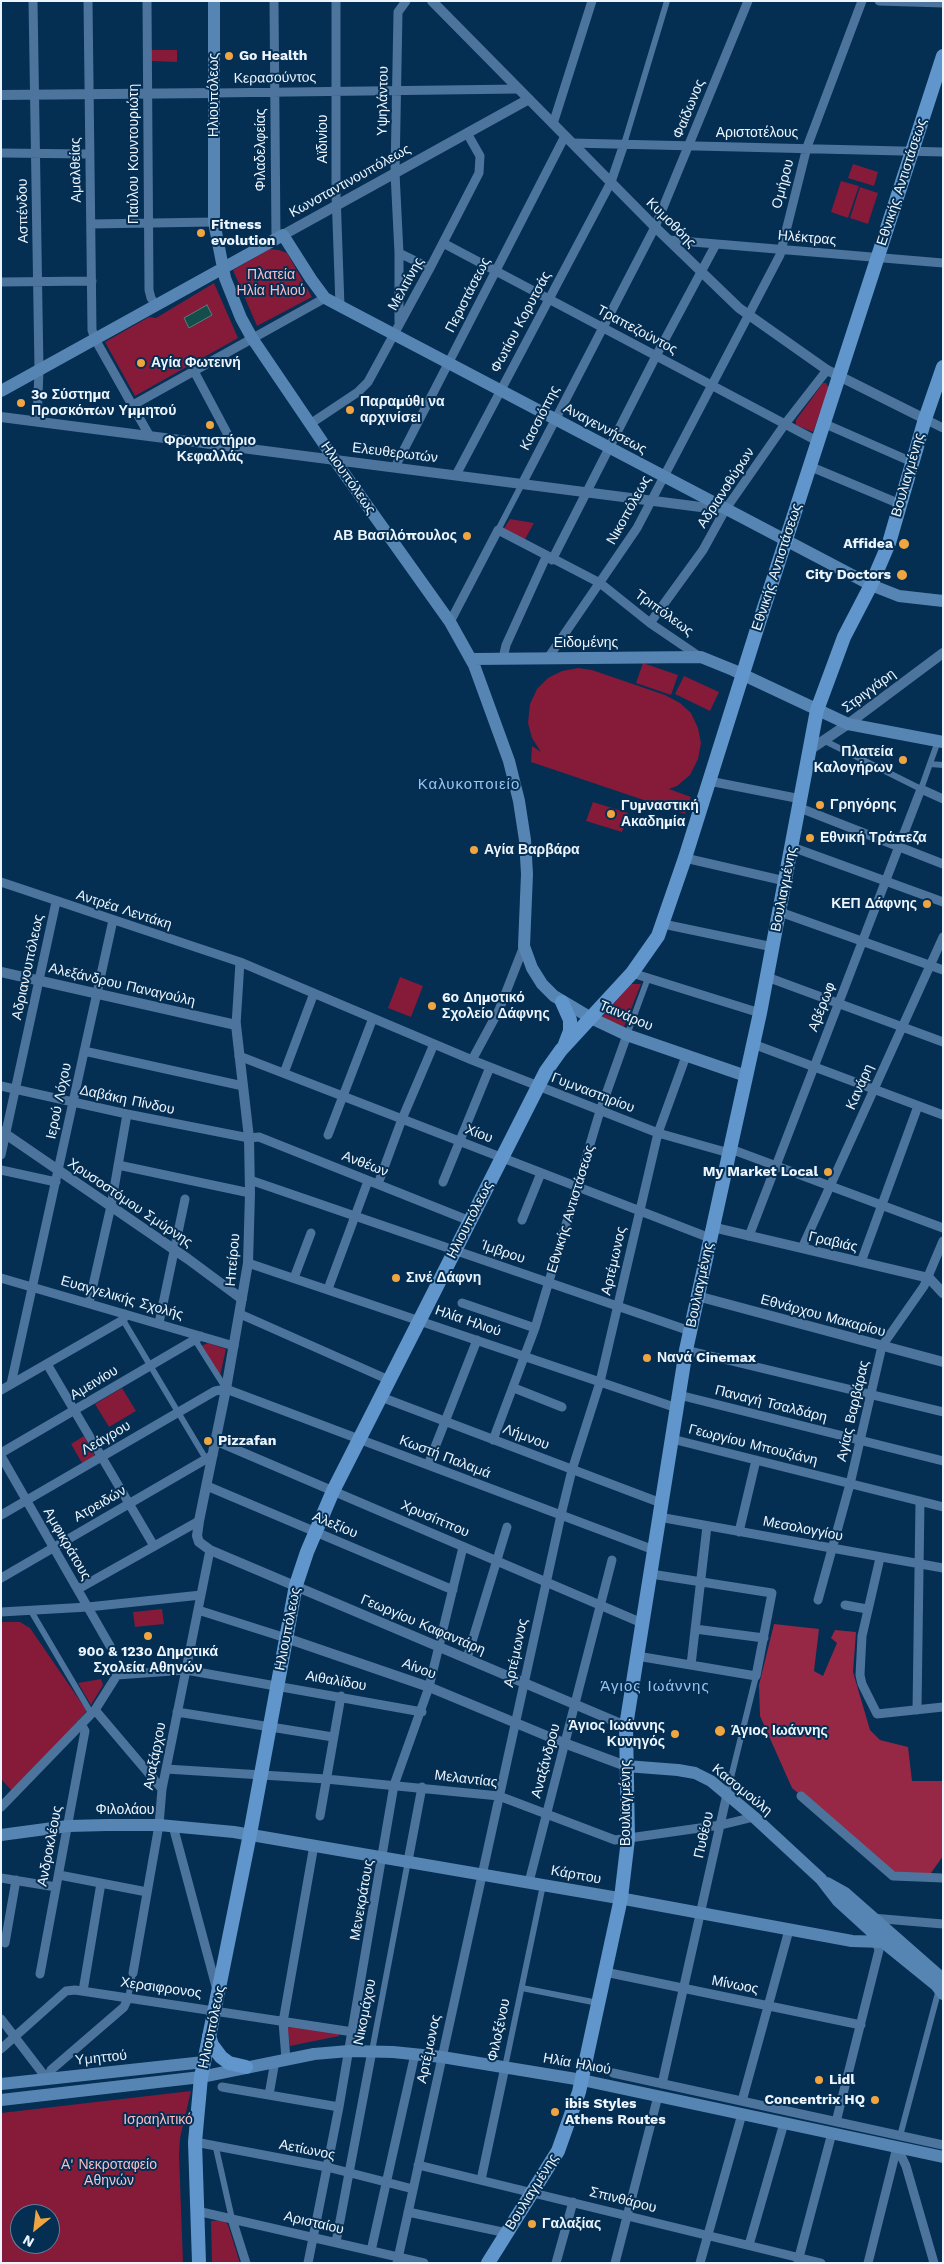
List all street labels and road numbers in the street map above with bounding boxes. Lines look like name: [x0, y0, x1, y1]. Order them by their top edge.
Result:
street label: Ηλιουπόλεως: [206, 53, 222, 137]
street label: Υψηλάντου: [374, 66, 392, 136]
street label: Κερασούντος: [234, 69, 316, 87]
street label: Φαίδωνος: [669, 77, 709, 141]
street label: Παύλου Κουντουριώτη: [126, 84, 142, 224]
street label: Φιλαδελφείας: [253, 108, 269, 192]
street label: Αϊδινίου: [315, 115, 331, 163]
street label: Εθνικής Αντιστάσεως: [873, 116, 931, 248]
street label: Αριστοτέλους: [716, 125, 798, 141]
street label: Αμαλθείας: [67, 137, 85, 203]
street label: Κωνσταντινουπόλεως: [286, 141, 414, 221]
street label: Ομήρου: [768, 157, 798, 211]
street label: Ασπένδου: [14, 178, 32, 244]
street label: Κυμοθόης: [643, 195, 699, 251]
street label: Ηλέκτρας: [777, 227, 837, 249]
street label: Μελιτίνης: [385, 254, 427, 314]
street label: Περιστάσεως: [442, 255, 494, 335]
street label: Φωτίου Κορυτσάς: [487, 269, 555, 375]
street label: Τραπεζούντος: [594, 302, 680, 358]
street label: Κασσιόπης: [517, 383, 563, 453]
street label: Αναγεννήσεως: [561, 400, 649, 458]
street label: Βουλιαγμένης: [888, 431, 928, 519]
street label: Ηλιουπόλεως: [317, 439, 379, 517]
street label: Ελευθερωτών: [351, 439, 439, 467]
street label: Αδριανοθύρων: [694, 445, 758, 531]
street label: Νικοπόλεως: [603, 472, 655, 548]
street label: Εθνικής Αντιστάσεως: [748, 501, 806, 633]
street label: Τριπόλεως: [631, 586, 697, 640]
street label: Ειδομένης: [554, 635, 618, 651]
street label: Στριγγάρη: [839, 666, 899, 716]
street label: Βουλιαγμένης: [768, 845, 800, 933]
street label: Αντρέα Λεντάκη: [74, 887, 174, 933]
street label: Αδριανουπόλεως: [9, 913, 47, 1021]
street label: Αλεξάνδρου Παναγούλη: [47, 960, 197, 1010]
street label: Αβέρωφ: [805, 980, 839, 1034]
street label: Ταινάρου: [597, 997, 655, 1035]
street label: Ιερού Λόχου: [43, 1061, 75, 1141]
street label: Κανάρη: [843, 1062, 877, 1112]
street label: Γυμναστηρίου: [549, 1069, 637, 1117]
street label: Δαβάκη Πίνδου: [78, 1082, 176, 1118]
street label: Χίου: [463, 1121, 495, 1147]
street label: Εθνικής Αντιστάσεως: [544, 1143, 598, 1275]
street label: Ανθέων: [340, 1148, 390, 1180]
street label: Χρυσοστόμου Σμύρνης: [64, 1155, 196, 1251]
street label: Ηλιουπόλεως: [443, 1179, 497, 1261]
street label: Αρτέμωνος: [598, 1225, 630, 1297]
street label: Γραβιάς: [807, 1228, 859, 1256]
street label: Ηπείρου: [222, 1233, 244, 1287]
street label: Ίμβρου: [479, 1237, 527, 1267]
street label: Βουλιαγμένης: [683, 1241, 717, 1329]
street label: Ευαγγελικής Σχολής: [59, 1273, 185, 1323]
street label: Εθνάρχου Μακαρίου: [759, 1291, 887, 1341]
street label: Ηλία Ηλιού: [433, 1302, 503, 1340]
street label: Αγίας Βαρβάρας: [833, 1359, 873, 1463]
street label: Αμεινίου: [67, 1362, 121, 1404]
street label: Παναγή Τσαλδάρη: [713, 1382, 829, 1426]
street label: Λεάγρου: [78, 1417, 134, 1459]
street label: Λήμνου: [500, 1421, 552, 1453]
street label: Γεωργίου Μπουζιάνη: [687, 1421, 819, 1469]
street label: Κωστή Παλαμά: [397, 1432, 493, 1482]
street label: Ατρειδών: [71, 1482, 129, 1526]
street label: Χρυσίππου: [398, 1497, 472, 1541]
street label: Αμφικράτους: [40, 1505, 94, 1583]
street label: Αλεξίου: [310, 1508, 360, 1542]
street label: Μεσολογγίου: [762, 1513, 844, 1545]
street label: Ηλιουπόλεως: [272, 1586, 304, 1672]
street label: Γεωργίου Καφαντάρη: [358, 1591, 488, 1659]
street label: Αρτέμωνος: [501, 1617, 531, 1689]
street label: Αίνου: [400, 1655, 438, 1683]
street label: Αιθαλίδου: [304, 1667, 368, 1695]
street label: Αναξάρχου: [140, 1721, 170, 1791]
street label: Αναξάνδρου: [528, 1722, 564, 1800]
street label: Βουλιαγμένης: [618, 1760, 634, 1846]
street label: Κασομούλη: [708, 1761, 776, 1819]
street label: Μελαντίας: [434, 1767, 498, 1791]
street label: Φιλολάου: [96, 1802, 154, 1818]
street label: Ανδροκλέους: [34, 1804, 66, 1888]
street label: Πυθέου: [691, 1810, 717, 1860]
street label: Μενεκράτους: [347, 1858, 377, 1942]
street label: Κάρπου: [549, 1862, 603, 1888]
street label: Μίνωος: [710, 1972, 760, 1998]
street label: Χερσιφρονος: [119, 1974, 203, 2002]
street label: Νικομάχου: [350, 1977, 380, 2047]
street label: Ηλιουπόλεως: [195, 1984, 229, 2070]
street label: Φιλοξένου: [484, 1997, 514, 2063]
street label: Αρτέμωνος: [414, 2013, 444, 2085]
street label: Υμηττού: [74, 2047, 128, 2069]
street label: Ηλία Ηλιού: [542, 2050, 612, 2078]
street label: Αετίωνος: [278, 2136, 336, 2164]
street label: Βουλιαγμένης: [502, 2151, 562, 2233]
street label: Σπινθάρου: [588, 2184, 658, 2216]
street label: Αρισταίου: [282, 2208, 346, 2238]

